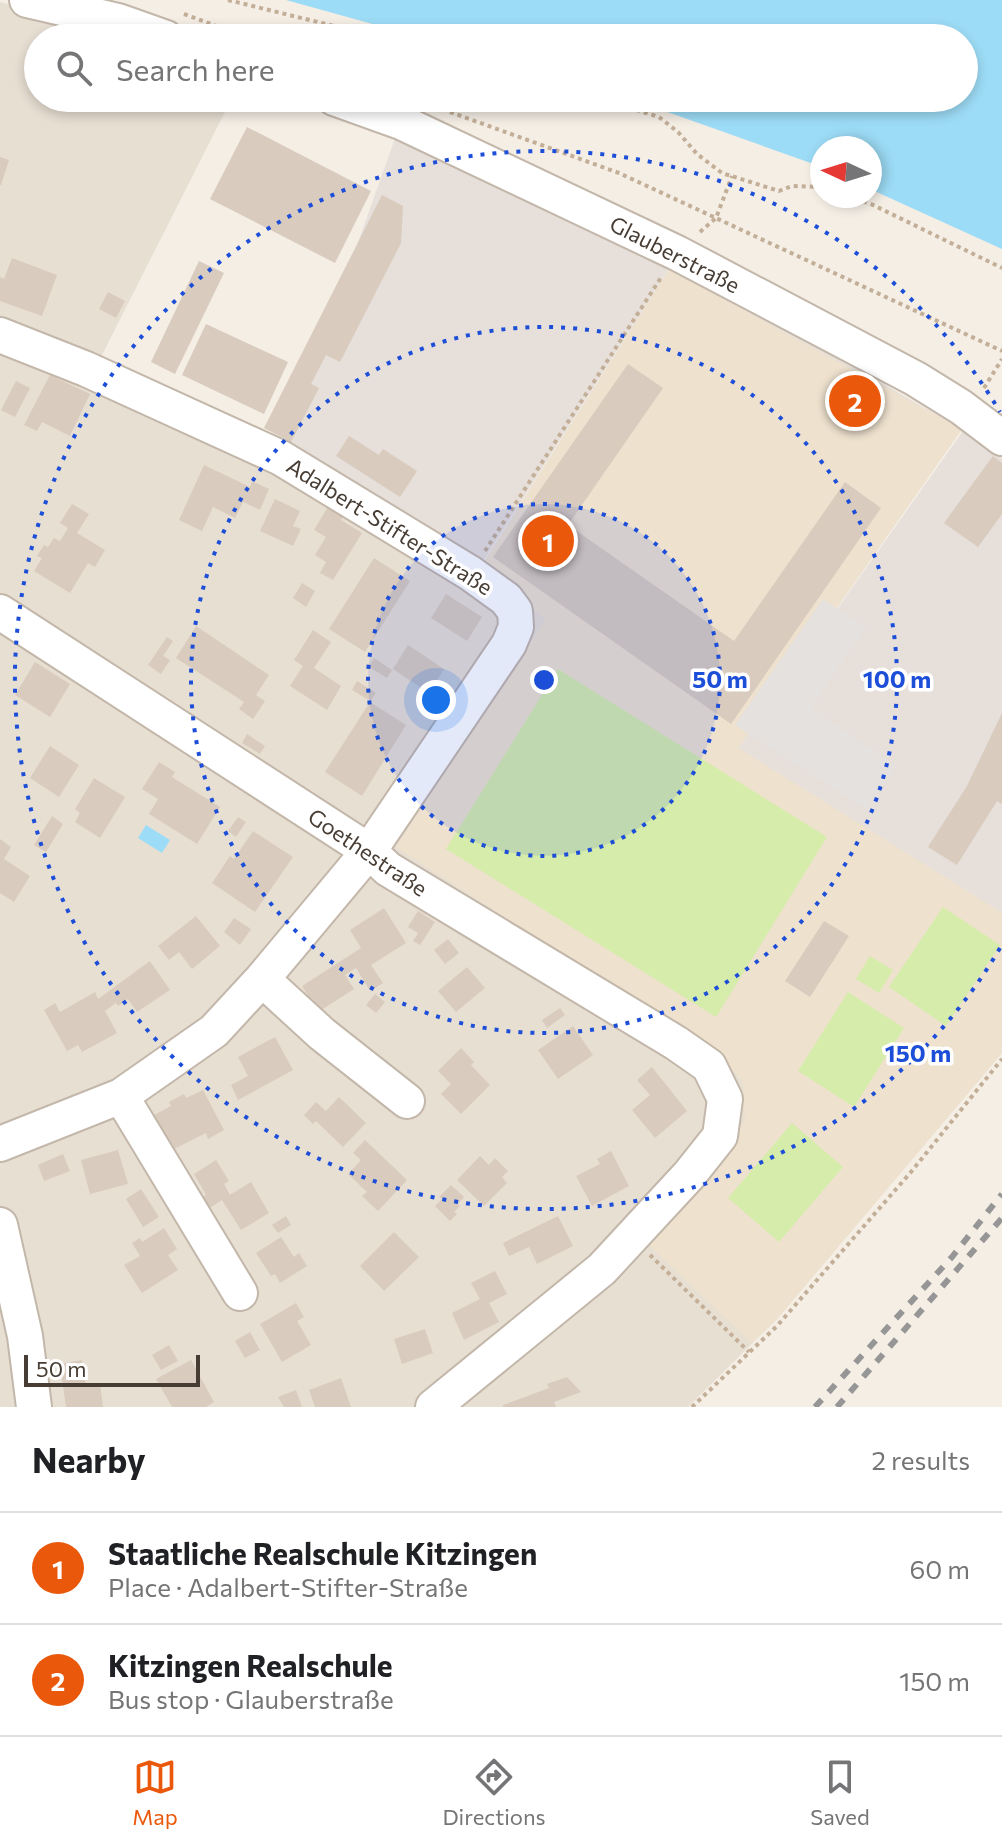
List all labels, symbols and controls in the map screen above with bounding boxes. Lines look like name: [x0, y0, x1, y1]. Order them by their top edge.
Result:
search box: [24, 24, 978, 112]
icon: search: [52, 46, 96, 90]
text: Search here: [116, 50, 275, 87]
north arrow: [810, 136, 882, 208]
street label: Glauberstraße: [605, 210, 745, 298]
pin: 2: [829, 371, 881, 431]
street label: Adalbert-Stifter-Straße: [282, 452, 498, 600]
pin: 1: [522, 511, 574, 571]
text: 50 m: [692, 664, 748, 693]
text: 100 m: [863, 664, 931, 693]
centre of rings: [530, 666, 558, 694]
your location: [416, 680, 456, 720]
street label: Goethestraße: [303, 802, 433, 902]
text: 150 m: [885, 1038, 951, 1067]
scale bar: [24, 1351, 200, 1387]
text: 50 m: [36, 1355, 86, 1382]
text: Nearby: [32, 1438, 146, 1480]
text: 2 results: [872, 1444, 970, 1475]
text: Staatliche Realschule Kitzingen: [108, 1534, 537, 1571]
text: 1: [52, 1553, 64, 1584]
text: 60 m: [910, 1553, 970, 1584]
text: Place · Adalbert-Stifter-Straße: [108, 1571, 468, 1602]
text: Kitzingen Realschule: [108, 1646, 393, 1683]
text: 2: [51, 1665, 65, 1696]
text: 150 m: [899, 1665, 970, 1696]
text: Bus stop · Glauberstraße: [108, 1683, 394, 1714]
tab: Map: [132, 1755, 178, 1830]
tab: Directions: [442, 1755, 546, 1830]
tab: Saved: [810, 1755, 870, 1830]

